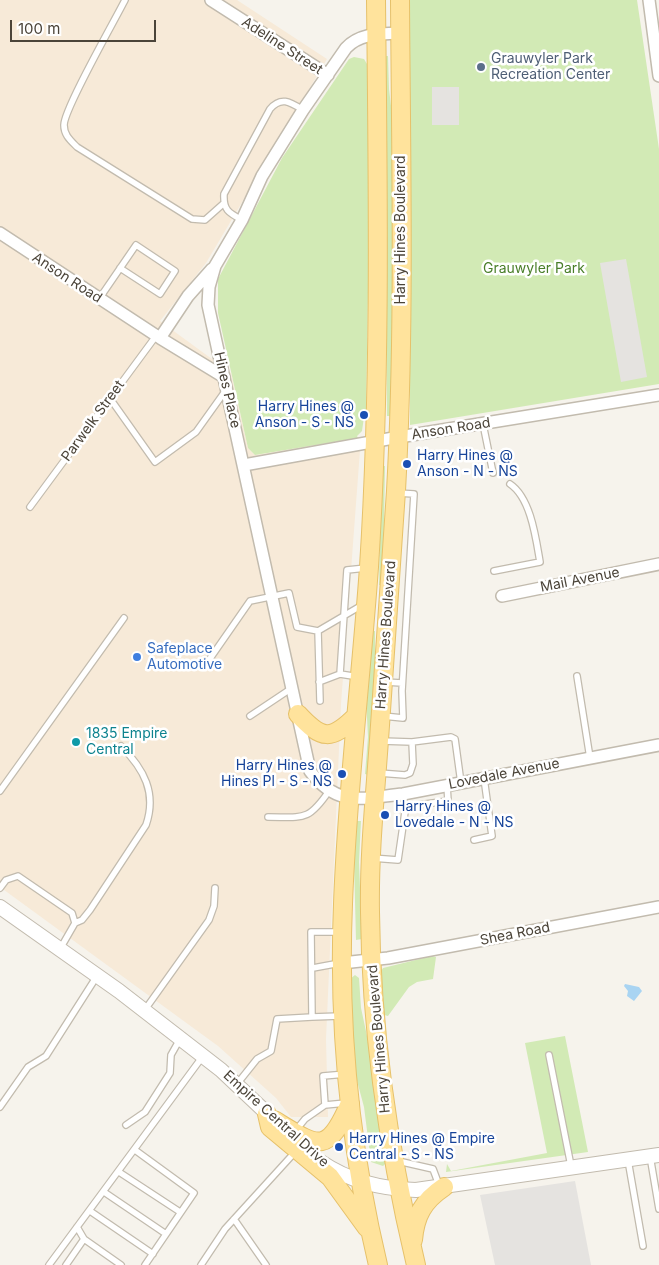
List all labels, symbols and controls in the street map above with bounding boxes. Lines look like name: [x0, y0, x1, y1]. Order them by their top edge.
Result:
scale bar: [12, 10, 159, 42]
street label: Adeline Street: [238, 14, 326, 78]
text: 100 m: [18, 19, 60, 38]
place label: Grauwyler Park Recreation Center: [491, 51, 610, 84]
marker: Grauwyler Park Recreation Center: [475, 61, 487, 73]
street label: Harry Hines Boulevard: [393, 156, 409, 304]
street label: Anson Road: [29, 249, 105, 307]
park label: Grauwyler Park: [483, 261, 585, 277]
street label: Hines Place: [210, 350, 244, 430]
street label: Parwelk Street: [58, 377, 128, 465]
place label: Harry Hines @ Anson - S - NS: [255, 399, 354, 432]
marker: Harry Hines @ Anson - S - NS: [358, 409, 370, 421]
street label: Anson Road: [410, 414, 492, 444]
place label: Harry Hines @ Anson - N - NS: [417, 448, 518, 481]
marker: Harry Hines @ Anson - N - NS: [401, 458, 413, 470]
street label: Harry Hines Boulevard: [372, 560, 400, 710]
street label: Mail Avenue: [539, 564, 621, 596]
place label: Safeplace Automotive: [147, 641, 222, 674]
marker: Safeplace Automotive: [131, 651, 143, 663]
place label: 1835 Empire Central: [86, 726, 167, 759]
marker: 1835 Empire Central: [70, 736, 82, 748]
street label: Lovedale Avenue: [447, 755, 561, 793]
place label: Harry Hines @ Hines Pl - S - NS: [221, 758, 332, 790]
marker: Harry Hines @ Hines Pl - S - NS: [336, 768, 348, 780]
place label: Harry Hines @ Lovedale - N - NS: [395, 799, 513, 832]
marker: Harry Hines @ Lovedale - N - NS: [379, 809, 391, 821]
street label: Shea Road: [478, 919, 552, 949]
street label: Harry Hines Boulevard: [364, 964, 394, 1114]
street label: Empire Central Drive: [220, 1067, 332, 1171]
place label: Harry Hines @ Empire Central - S - NS: [349, 1131, 495, 1164]
marker: Harry Hines @ Empire Central - S - NS: [333, 1141, 345, 1153]

